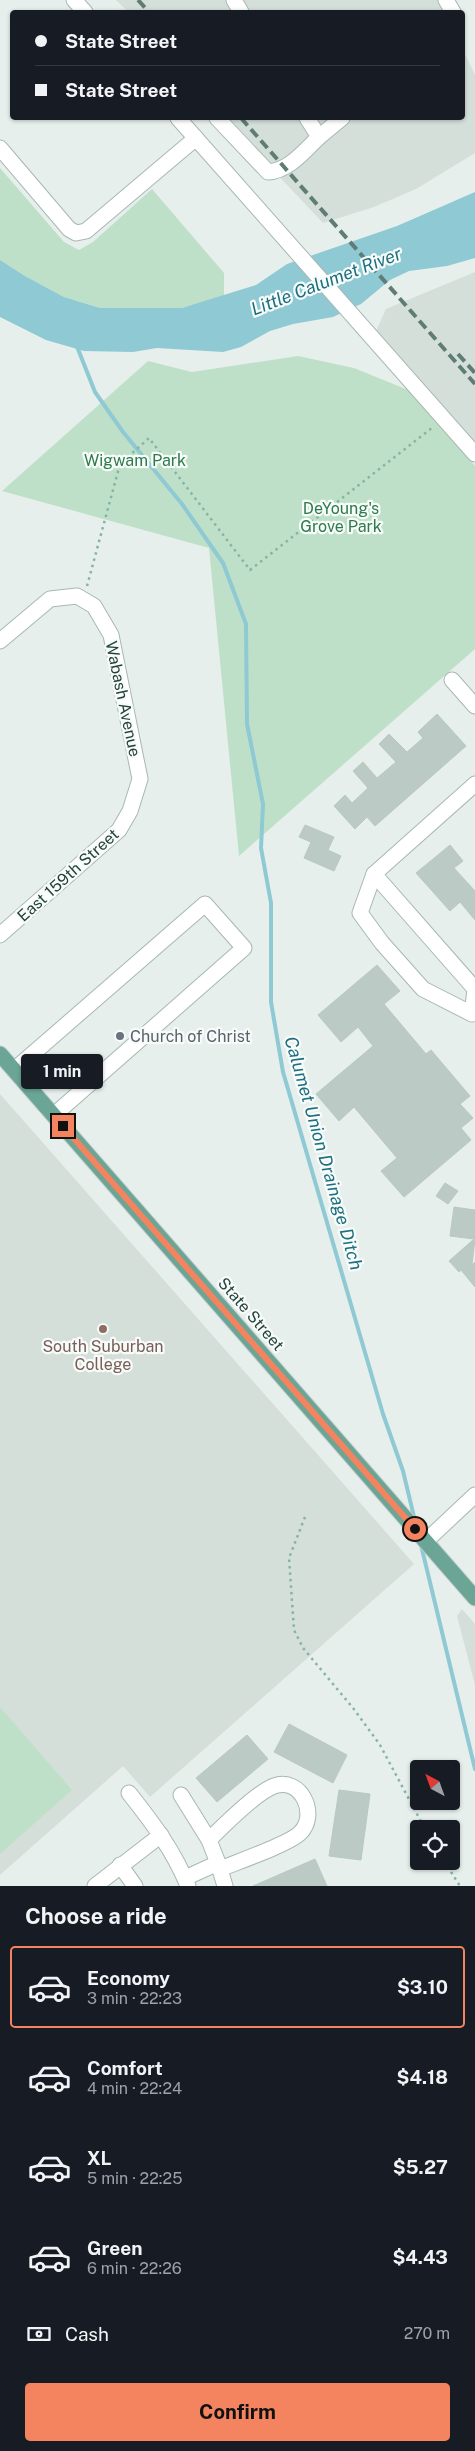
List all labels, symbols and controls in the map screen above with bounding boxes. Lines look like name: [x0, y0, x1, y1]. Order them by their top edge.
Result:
text: State Street: [65, 30, 177, 52]
text: State Street: [65, 79, 177, 101]
water label: Little Calumet River: [248, 243, 404, 319]
park label: Wigwam Park: [84, 451, 186, 470]
park label: DeYoung's Grove Park: [300, 499, 382, 536]
street label: Wabash Avenue: [101, 639, 145, 759]
street label: East 159th Street: [14, 825, 122, 925]
place label: Church of Christ: [130, 1027, 251, 1046]
marker: Church of Christ: [114, 1030, 126, 1042]
water label: Calumet Union Drainage Ditch: [281, 1034, 367, 1272]
callout: 1 min: [22, 1054, 104, 1088]
text: 1 min: [43, 1062, 81, 1081]
route end: [52, 1115, 74, 1137]
street label: State Street: [214, 1274, 288, 1354]
marker: South Suburban College: [97, 1323, 109, 1335]
place label: South Suburban College: [42, 1337, 164, 1374]
route start: [404, 1518, 426, 1540]
north arrow: [410, 1760, 460, 1810]
map controls: [410, 1760, 460, 1870]
button: locate: [410, 1820, 460, 1870]
text: Choose a ride: [25, 1903, 167, 1929]
icon: car: [27, 1965, 72, 2010]
text: Economy: [87, 1967, 170, 1989]
text: $3.10: [397, 1976, 448, 1998]
text: 3 min · 22:23: [87, 1989, 182, 2008]
icon: car: [27, 2055, 72, 2100]
text: Comfort: [87, 2057, 163, 2079]
text: $4.18: [397, 2066, 448, 2088]
text: 4 min · 22:24: [87, 2079, 182, 2098]
icon: car: [27, 2145, 72, 2190]
text: XL: [87, 2147, 112, 2169]
text: $5.27: [393, 2156, 448, 2178]
text: 5 min · 22:25: [87, 2169, 182, 2188]
icon: car: [27, 2235, 72, 2280]
text: Green: [87, 2237, 142, 2259]
text: $4.43: [392, 2246, 448, 2268]
text: 6 min · 22:26: [87, 2259, 182, 2278]
icon: cash: [25, 2320, 53, 2348]
text: Cash: [65, 2323, 109, 2345]
text: 270 m: [404, 2324, 450, 2343]
button: Confirm: [25, 2383, 450, 2441]

